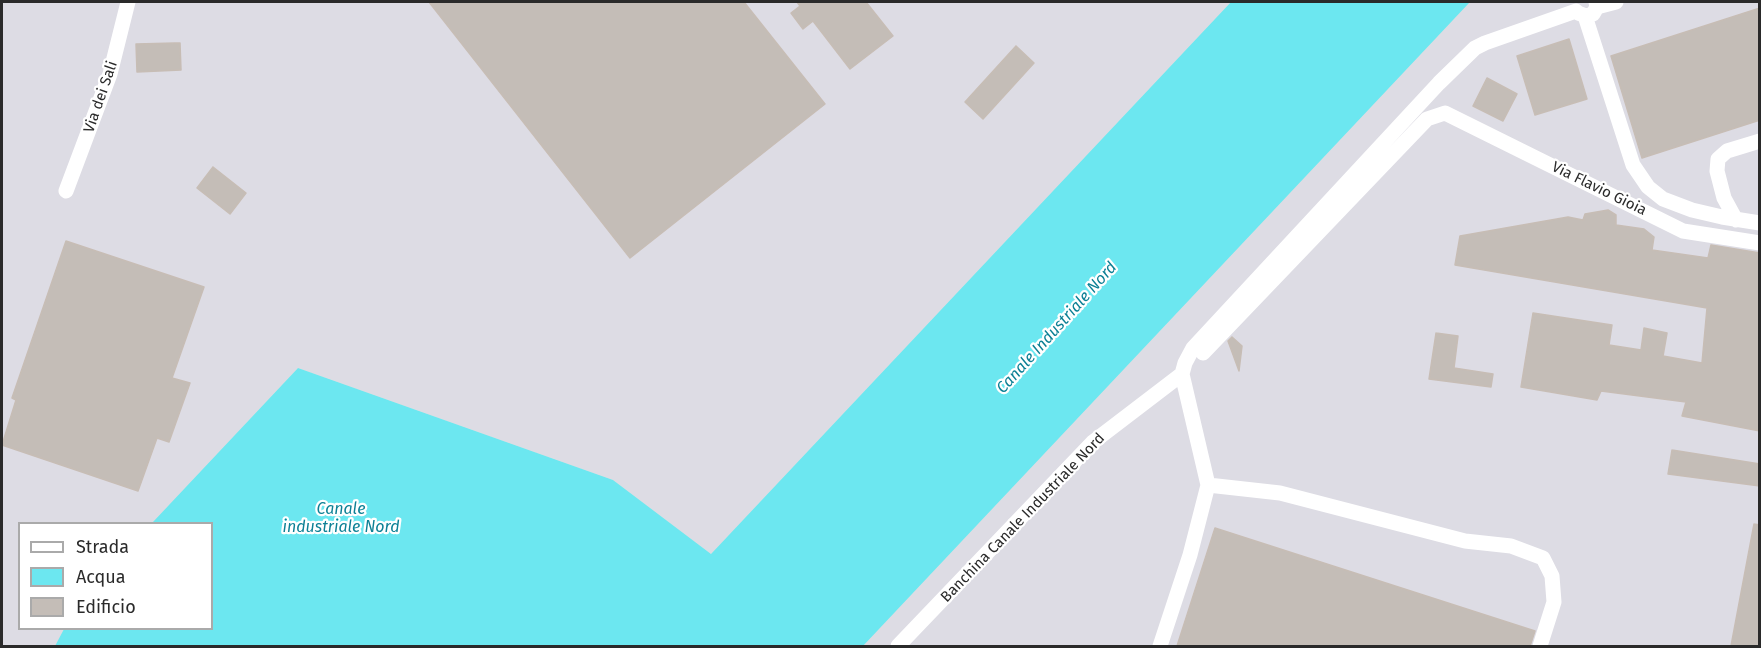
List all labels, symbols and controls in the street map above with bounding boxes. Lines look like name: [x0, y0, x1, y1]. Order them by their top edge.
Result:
street label: Via dei Sali: [80, 59, 122, 135]
street label: Via Flavio Gioia: [1549, 158, 1649, 220]
water label: Canale Industriale Nord: [993, 258, 1121, 398]
street label: Banchina Canale Industriale Nord: [937, 430, 1109, 606]
water label: Canale industriale Nord: [282, 500, 400, 538]
legend: [18, 522, 213, 630]
text: Strada: [76, 536, 129, 558]
text: Acqua: [76, 566, 126, 588]
text: Edificio: [76, 596, 136, 618]

